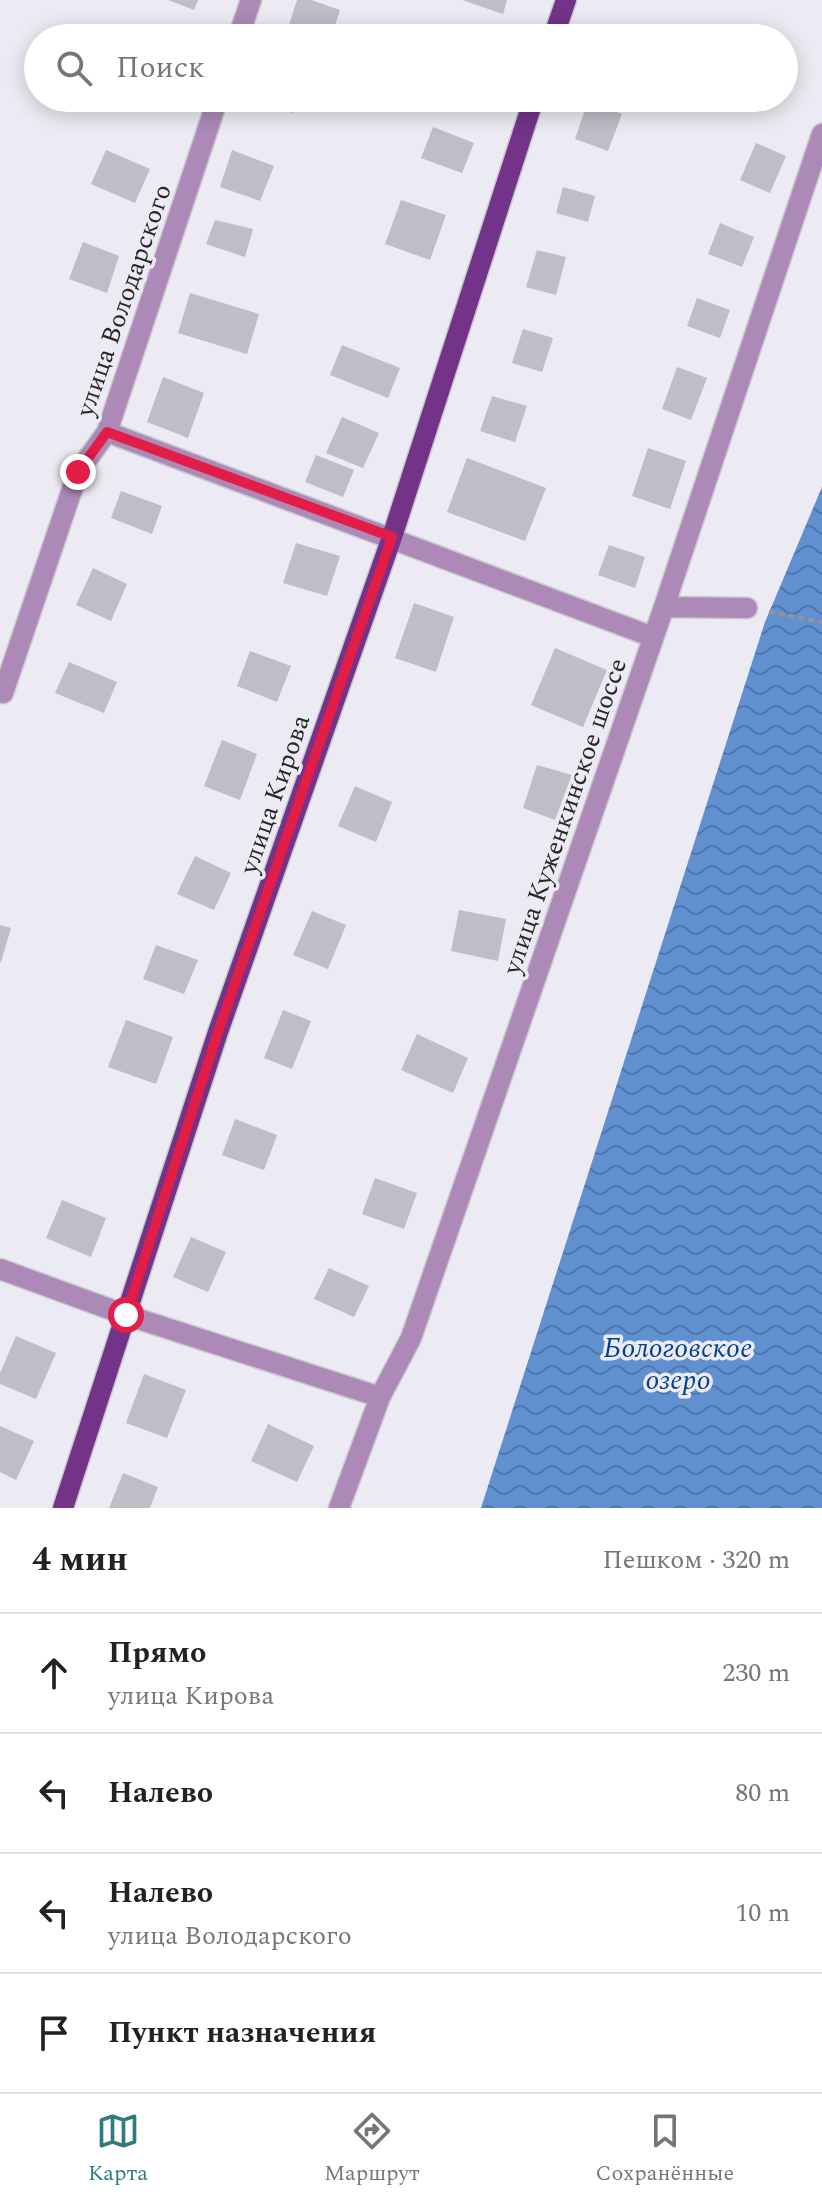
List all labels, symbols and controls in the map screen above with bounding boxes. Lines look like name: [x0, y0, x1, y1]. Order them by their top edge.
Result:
search box: [24, 24, 798, 112]
text: Поиск: [116, 45, 205, 91]
icon: search: [52, 46, 96, 90]
street label: улица Володарского: [65, 179, 183, 423]
route end: [60, 454, 96, 490]
street label: улица Куженкинское шоссе: [492, 653, 638, 981]
street label: улица Кирова: [229, 709, 321, 880]
route start: [108, 1297, 144, 1333]
water label: Бологовское озеро: [604, 1327, 752, 1402]
text: 4 мин: [32, 1534, 128, 1586]
text: Пешком · 320 m: [603, 1540, 790, 1580]
text: Прямо: [108, 1630, 206, 1676]
icon: ahead: [32, 1651, 76, 1695]
text: 230 m: [722, 1653, 790, 1693]
text: улица Кирова: [108, 1676, 274, 1716]
text: Налево: [108, 1770, 213, 1816]
icon: left: [32, 1771, 76, 1815]
text: 80 m: [735, 1773, 790, 1813]
text: Налево: [108, 1870, 213, 1916]
icon: left: [32, 1891, 76, 1935]
text: 10 m: [735, 1893, 790, 1933]
text: улица Володарского: [108, 1916, 352, 1956]
text: Пункт назначения: [108, 2010, 376, 2056]
icon: arrive: [32, 2011, 76, 2055]
tab: Карта: [88, 2109, 148, 2190]
tab: Маршрут: [324, 2109, 420, 2190]
tab: Сохранённые: [596, 2109, 734, 2190]

